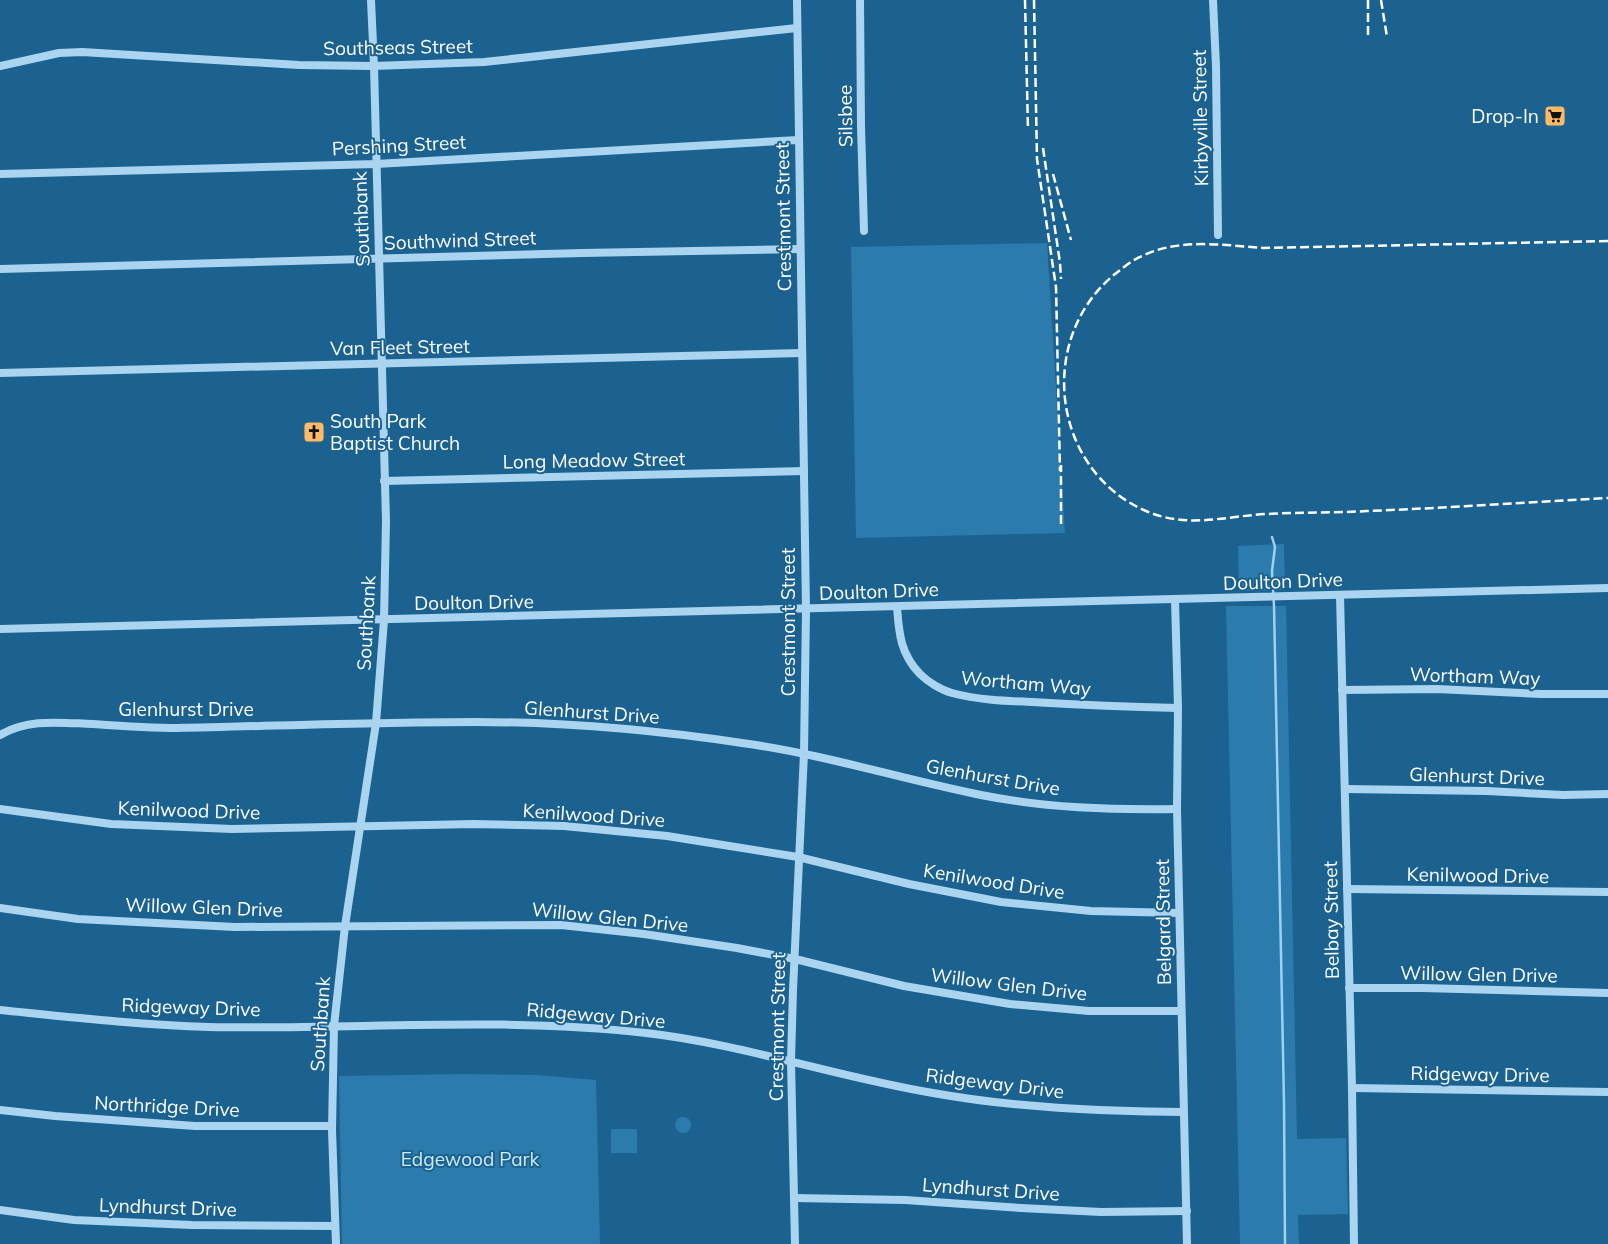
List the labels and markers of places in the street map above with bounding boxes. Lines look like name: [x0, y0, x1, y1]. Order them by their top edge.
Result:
place label: Drop-In: [1471, 104, 1539, 128]
supermarket icon: Drop-In: [1543, 104, 1567, 128]
place label: South Park Baptist Church: [330, 409, 460, 455]
church icon: South Park Baptist Church: [302, 420, 326, 444]

